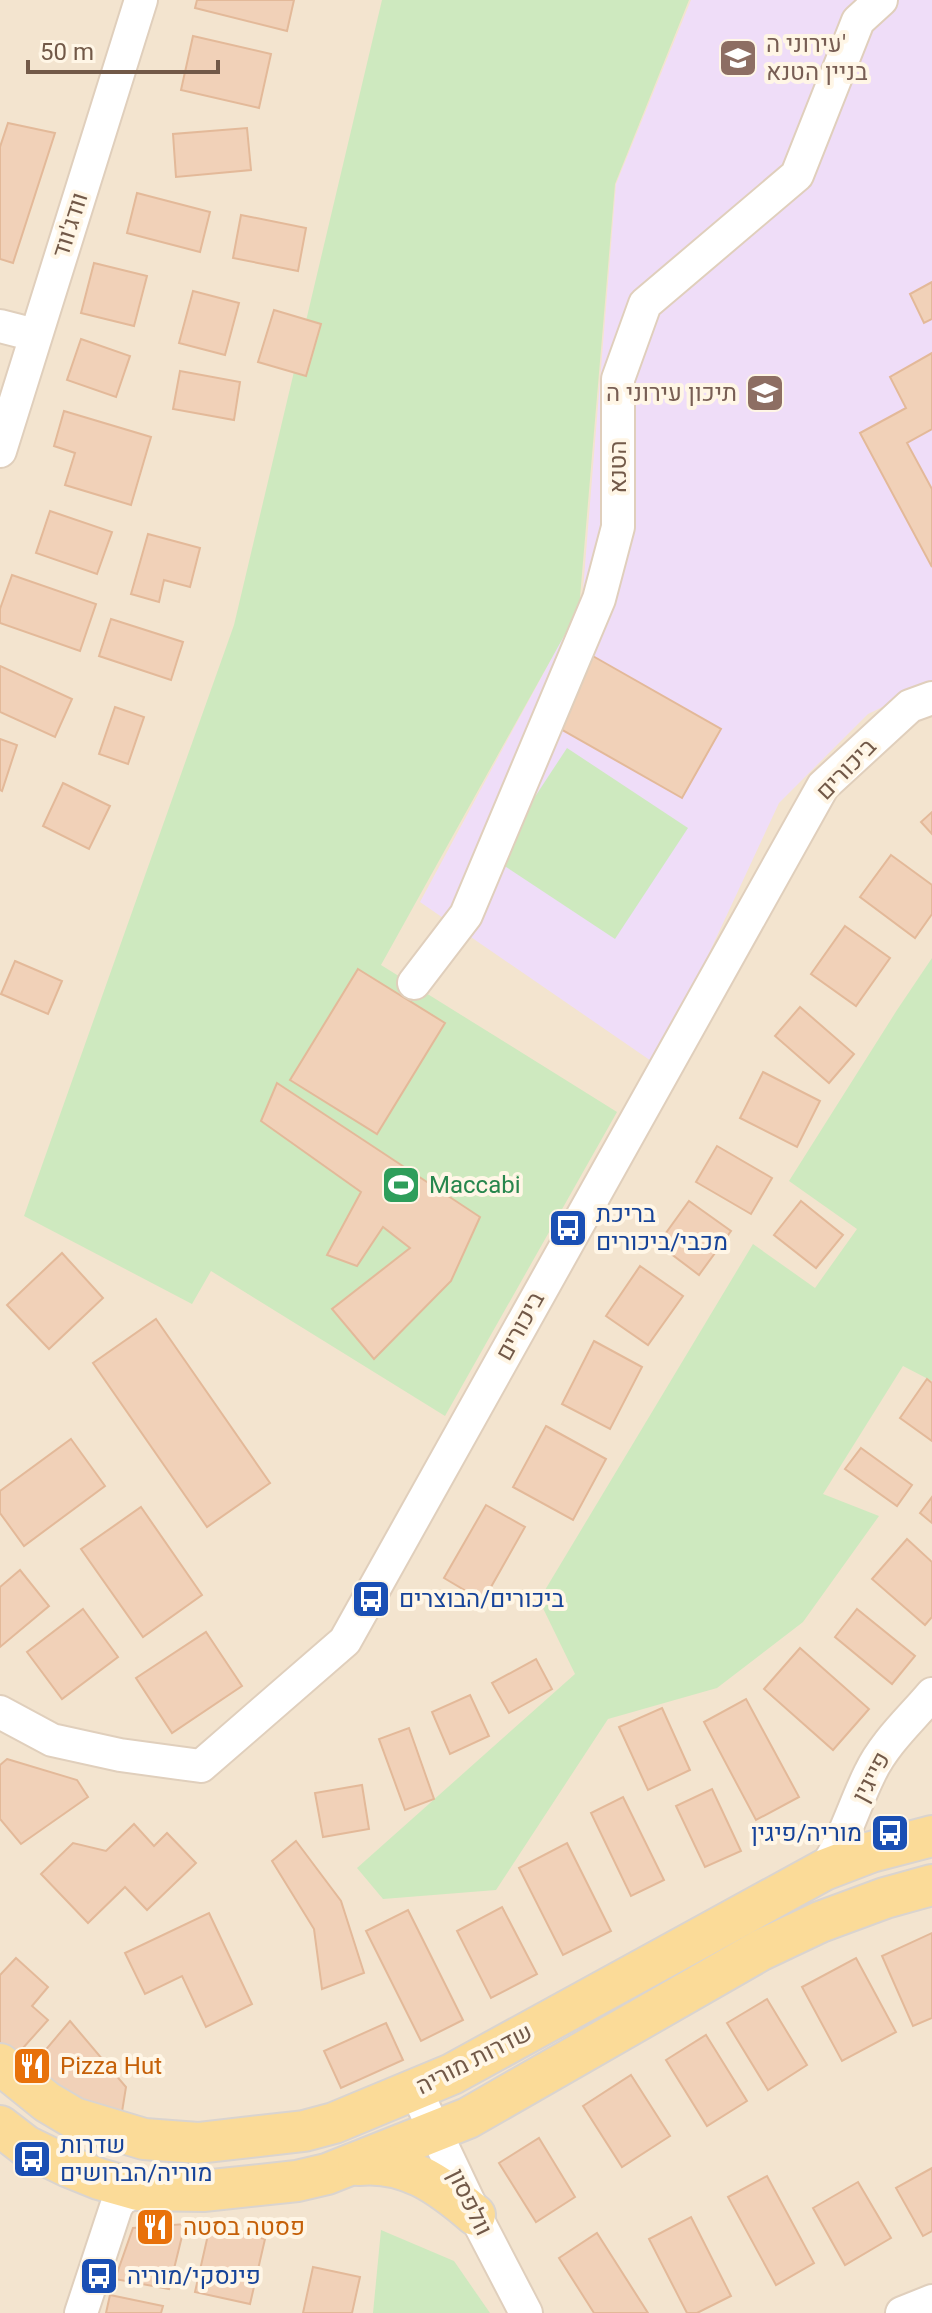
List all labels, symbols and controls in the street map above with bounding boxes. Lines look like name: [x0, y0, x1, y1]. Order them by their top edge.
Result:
scale bar: [28, 24, 218, 74]
place label: עירוני ה' בניין הטנא: [766, 30, 868, 86]
school or university icon: עירוני ה' בניין הטנא: [717, 37, 759, 79]
text: 50 m: [40, 38, 94, 66]
street label: וודג'ווד: [46, 189, 94, 261]
school or university icon: תיכון עירוני ה: [744, 372, 786, 414]
place label: תיכון עירוני ה: [606, 379, 737, 407]
street label: הטנא: [604, 440, 632, 494]
street label: ביכורים: [810, 732, 882, 805]
sports icon: Maccabi: [380, 1164, 422, 1206]
place label: Maccabi: [429, 1171, 521, 1199]
place label: בריכת מכבי/ביכורים: [596, 1200, 728, 1256]
bus stop icon: בריכת מכבי/ביכורים: [547, 1207, 589, 1249]
street label: ביכורים: [490, 1286, 550, 1365]
bus stop icon: ביכורים/הבוצרים: [350, 1578, 392, 1620]
place label: ביכורים/הבוצרים: [399, 1585, 565, 1613]
street label: פייגין: [846, 1747, 896, 1807]
bus stop icon: מוריה/פיגין: [869, 1812, 911, 1854]
place label: מוריה/פיגין: [751, 1819, 862, 1847]
street label: שדרות מוריה: [411, 2018, 537, 2100]
restaurant icon: Pizza Hut: [11, 2045, 53, 2087]
place label: Pizza Hut: [60, 2052, 162, 2080]
place label: שדרות מוריה/הברושים: [60, 2131, 212, 2187]
bus stop icon: שדרות מוריה/הברושים: [11, 2138, 53, 2180]
street label: וולפסון: [442, 2164, 498, 2240]
restaurant icon: פסטה בסטה: [134, 2206, 176, 2248]
place label: פסטה בסטה: [183, 2213, 305, 2241]
bus stop icon: פינסקי/מוריה: [78, 2255, 120, 2297]
place label: פינסקי/מוריה: [127, 2262, 261, 2290]

